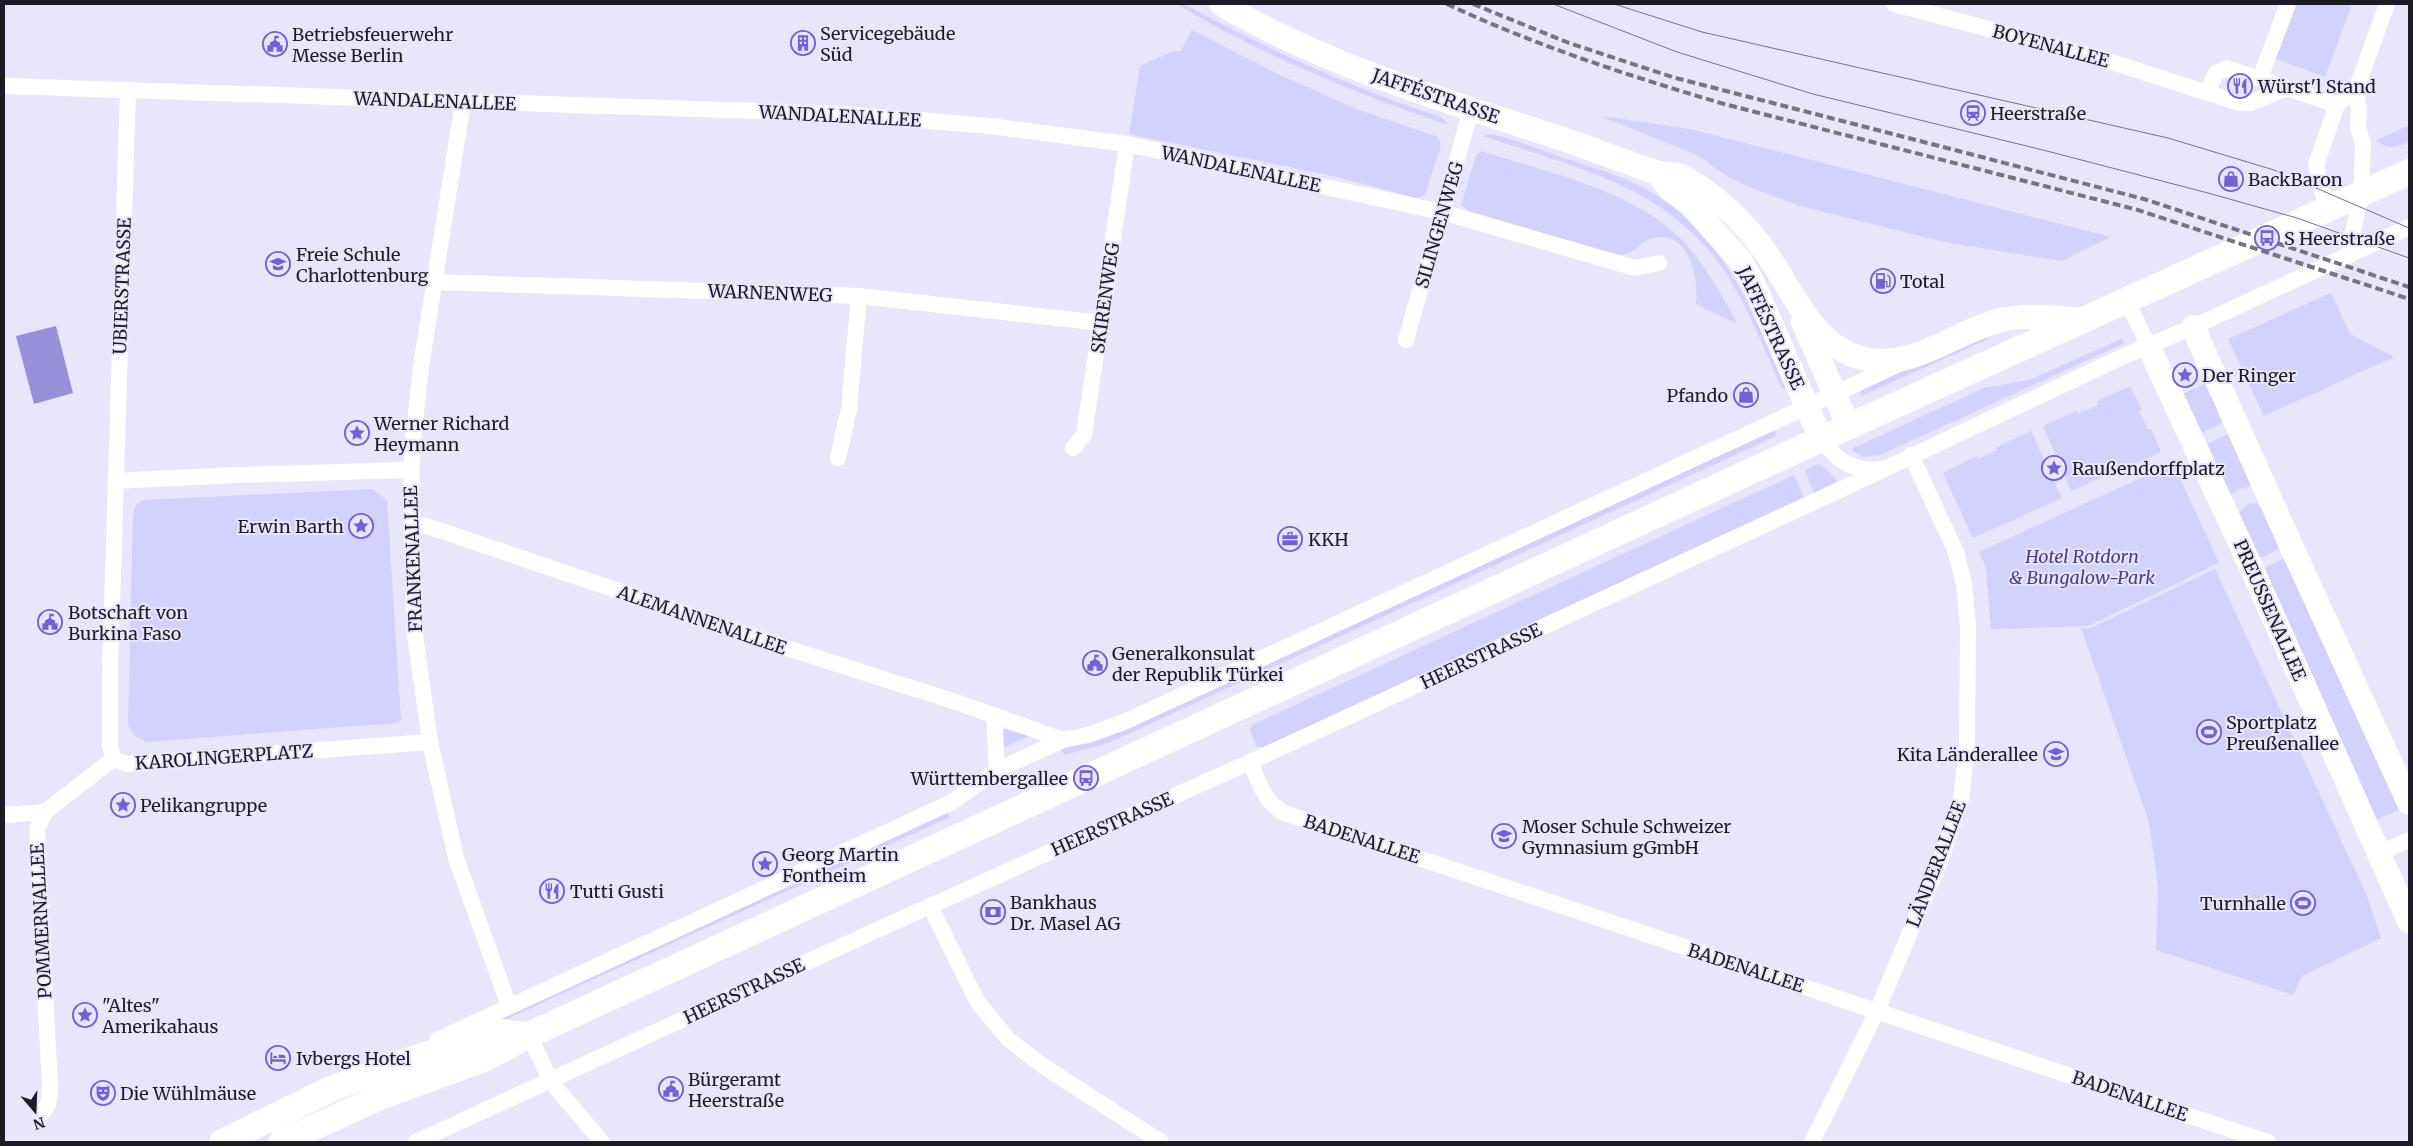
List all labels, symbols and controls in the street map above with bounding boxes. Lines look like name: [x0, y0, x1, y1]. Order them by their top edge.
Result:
street label: BOYENALLEE: [1990, 19, 2112, 73]
place label: Servicegebäude Süd: [820, 22, 955, 66]
place label: Betriebsfeuerwehr Messe Berlin: [292, 23, 453, 67]
building icon: Servicegebäude Süd: [790, 30, 816, 56]
public building icon: Betriebsfeuerwehr Messe Berlin: [262, 31, 288, 57]
street label: JAFFÉSTRASSE: [1368, 63, 1503, 129]
restaurant icon: Würst'l Stand: [2227, 73, 2253, 99]
place label: Würst'l Stand: [2257, 75, 2376, 98]
street label: WANDALENALLEE: [352, 87, 517, 115]
street label: WANDALENALLEE: [757, 100, 922, 132]
station icon: Heerstraße: [1960, 100, 1986, 126]
place label: Heerstraße: [1990, 102, 2086, 125]
street label: WANDALENALLEE: [1158, 141, 1323, 197]
street label: SILINGENWEG: [1410, 159, 1468, 291]
shop icon: BackBaron: [2218, 166, 2244, 192]
place label: BackBaron: [2248, 168, 2343, 191]
street label: UBIERSTRASSE: [108, 217, 136, 355]
bus stop icon: S Heerstraße: [2254, 225, 2280, 251]
place label: S Heerstraße: [2284, 227, 2395, 250]
street label: SKIRENWEG: [1086, 241, 1124, 355]
place label: Freie Schule Charlottenburg: [296, 243, 429, 287]
school or university icon: Freie Schule Charlottenburg: [265, 251, 291, 277]
street label: JAFFÉSTRASSE: [1732, 262, 1810, 394]
fuel station icon: Total: [1870, 268, 1896, 294]
place label: Total: [1900, 270, 1945, 293]
street label: WARNENWEG: [706, 279, 833, 307]
place icon: Der Ringer: [2172, 362, 2198, 388]
place label: Der Ringer: [2202, 364, 2296, 387]
shop icon: Pfando: [1733, 382, 1759, 408]
place label: Pfando: [1667, 384, 1728, 407]
place label: Werner Richard Heymann: [373, 412, 510, 456]
place icon: Werner Richard Heymann: [344, 420, 370, 446]
place icon: Raußendorffplatz: [2041, 455, 2067, 481]
place label: Raußendorffplatz: [2072, 457, 2225, 480]
street label: FRANKENALLEE: [399, 485, 427, 633]
place icon: Erwin Barth: [348, 513, 374, 539]
place label: Erwin Barth: [238, 515, 344, 538]
office icon: KKH: [1277, 526, 1303, 552]
place label: KKH: [1308, 528, 1349, 551]
street label: PREUSSENALLEE: [2229, 536, 2312, 685]
park label: Hotel Rotdorn & Bungalow-Park: [2009, 545, 2155, 589]
street label: ALEMANNENALLEE: [613, 580, 790, 660]
place label: Botschaft von Burkina Faso: [68, 601, 188, 645]
public building icon: Botschaft von Burkina Faso: [37, 609, 63, 635]
street label: HEERSTRASSE: [1417, 618, 1546, 694]
place label: Generalkonsulat der Republik Türkei: [1112, 642, 1284, 686]
public building icon: Generalkonsulat der Republik Türkei: [1082, 650, 1108, 676]
place label: Sportplatz Preußenallee: [2226, 711, 2339, 755]
sports icon: Sportplatz Preußenallee: [2196, 719, 2222, 745]
street label: KAROLINGERPLATZ: [134, 739, 314, 775]
school or university icon: Kita Länderallee: [2043, 741, 2069, 767]
place label: Kita Länderallee: [1897, 743, 2038, 766]
bus stop icon: Württembergallee: [1073, 765, 1099, 791]
place label: Württembergallee: [910, 767, 1068, 790]
street label: HEERSTRASSE: [1047, 787, 1177, 861]
place icon: Pelikangruppe: [110, 792, 136, 818]
place label: Pelikangruppe: [140, 794, 267, 817]
street label: LÄNDERALLEE: [1901, 797, 1971, 931]
street label: BADENALLEE: [1301, 809, 1424, 869]
place label: Moser Schule Schweizer Gymnasium gGmbH: [1522, 815, 1731, 859]
school or university icon: Moser Schule Schweizer Gymnasium gGmbH: [1491, 823, 1517, 849]
street label: POMMERNALLEE: [25, 842, 57, 999]
place label: Georg Martin Fontheim: [782, 843, 899, 887]
place icon: Georg Martin Fontheim: [752, 851, 778, 877]
restaurant icon: Tutti Gusti: [539, 878, 565, 904]
place label: Tutti Gusti: [570, 880, 664, 903]
sports icon: Turnhalle: [2290, 890, 2316, 916]
place label: Bankhaus Dr. Masel AG: [1010, 891, 1120, 935]
place label: Turnhalle: [2200, 892, 2286, 915]
bank icon: Bankhaus Dr. Masel AG: [980, 899, 1006, 925]
street label: BADENALLEE: [1685, 938, 1808, 998]
street label: HEERSTRASSE: [680, 953, 809, 1029]
place label: "Altes" Amerikahaus: [101, 994, 218, 1038]
place icon: "Altes" Amerikahaus: [72, 1002, 98, 1028]
hotel icon: Ivbergs Hotel: [265, 1045, 291, 1071]
place label: Ivbergs Hotel: [296, 1047, 411, 1070]
street label: BADENALLEE: [2069, 1065, 2191, 1127]
place label: Bürgeramt Heerstraße: [688, 1068, 784, 1112]
public building icon: Bürgeramt Heerstraße: [658, 1076, 684, 1102]
theatre icon: Die Wühlmäuse: [90, 1080, 116, 1106]
place label: Die Wühlmäuse: [120, 1082, 256, 1105]
north arrow: [10, 1086, 60, 1136]
text: N: [31, 1113, 47, 1134]

